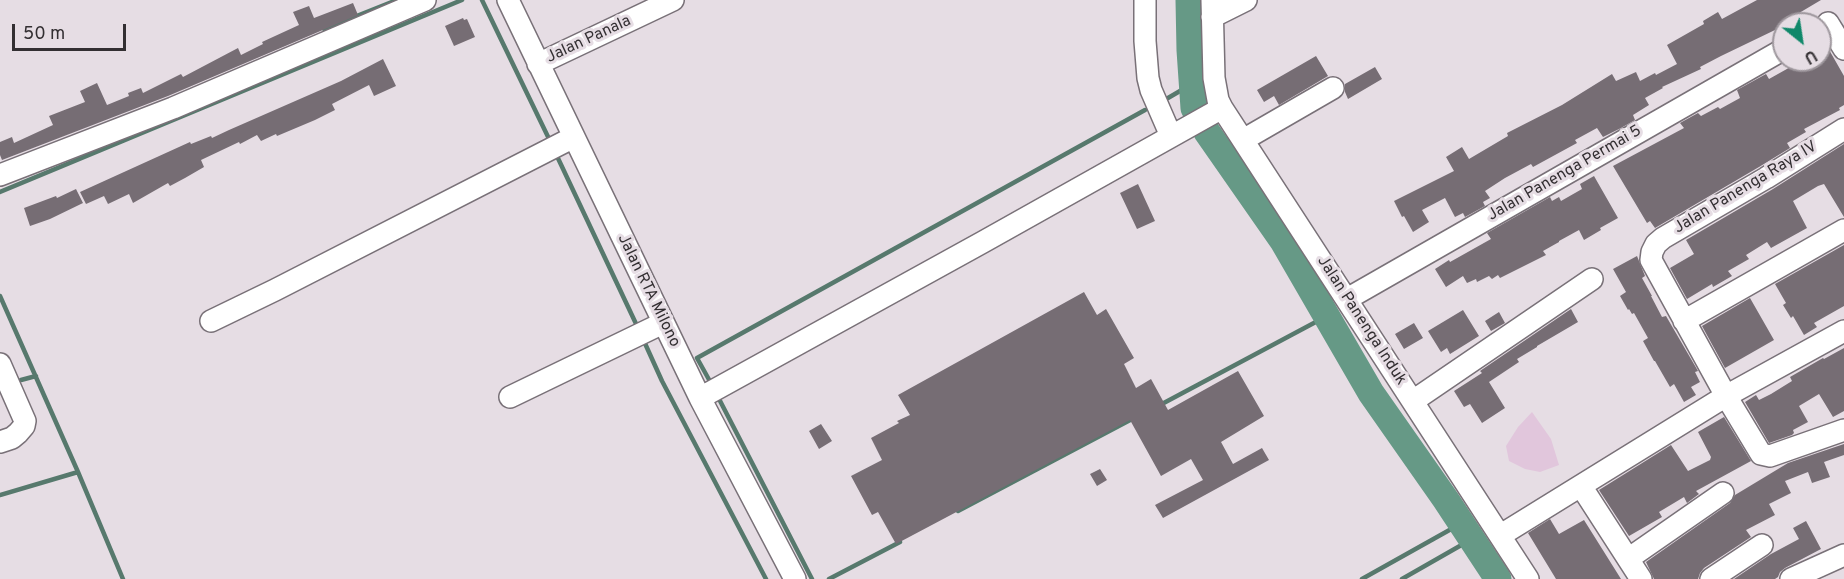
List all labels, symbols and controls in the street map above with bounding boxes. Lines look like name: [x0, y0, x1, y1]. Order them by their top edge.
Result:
scale bar: [15, 12, 129, 50]
street label: Jalan Panala: [544, 12, 634, 68]
north arrow: [1772, 12, 1832, 72]
text: 50 m: [23, 23, 65, 46]
text: U: [1800, 44, 1820, 67]
street label: Jalan Panenga Permai 5: [1485, 122, 1645, 226]
street label: Jalan Panenga Raya IV: [1671, 138, 1821, 238]
street label: Jalan RTA Milono: [612, 231, 684, 351]
street label: Jalan Panenga Induk: [1312, 253, 1410, 389]

